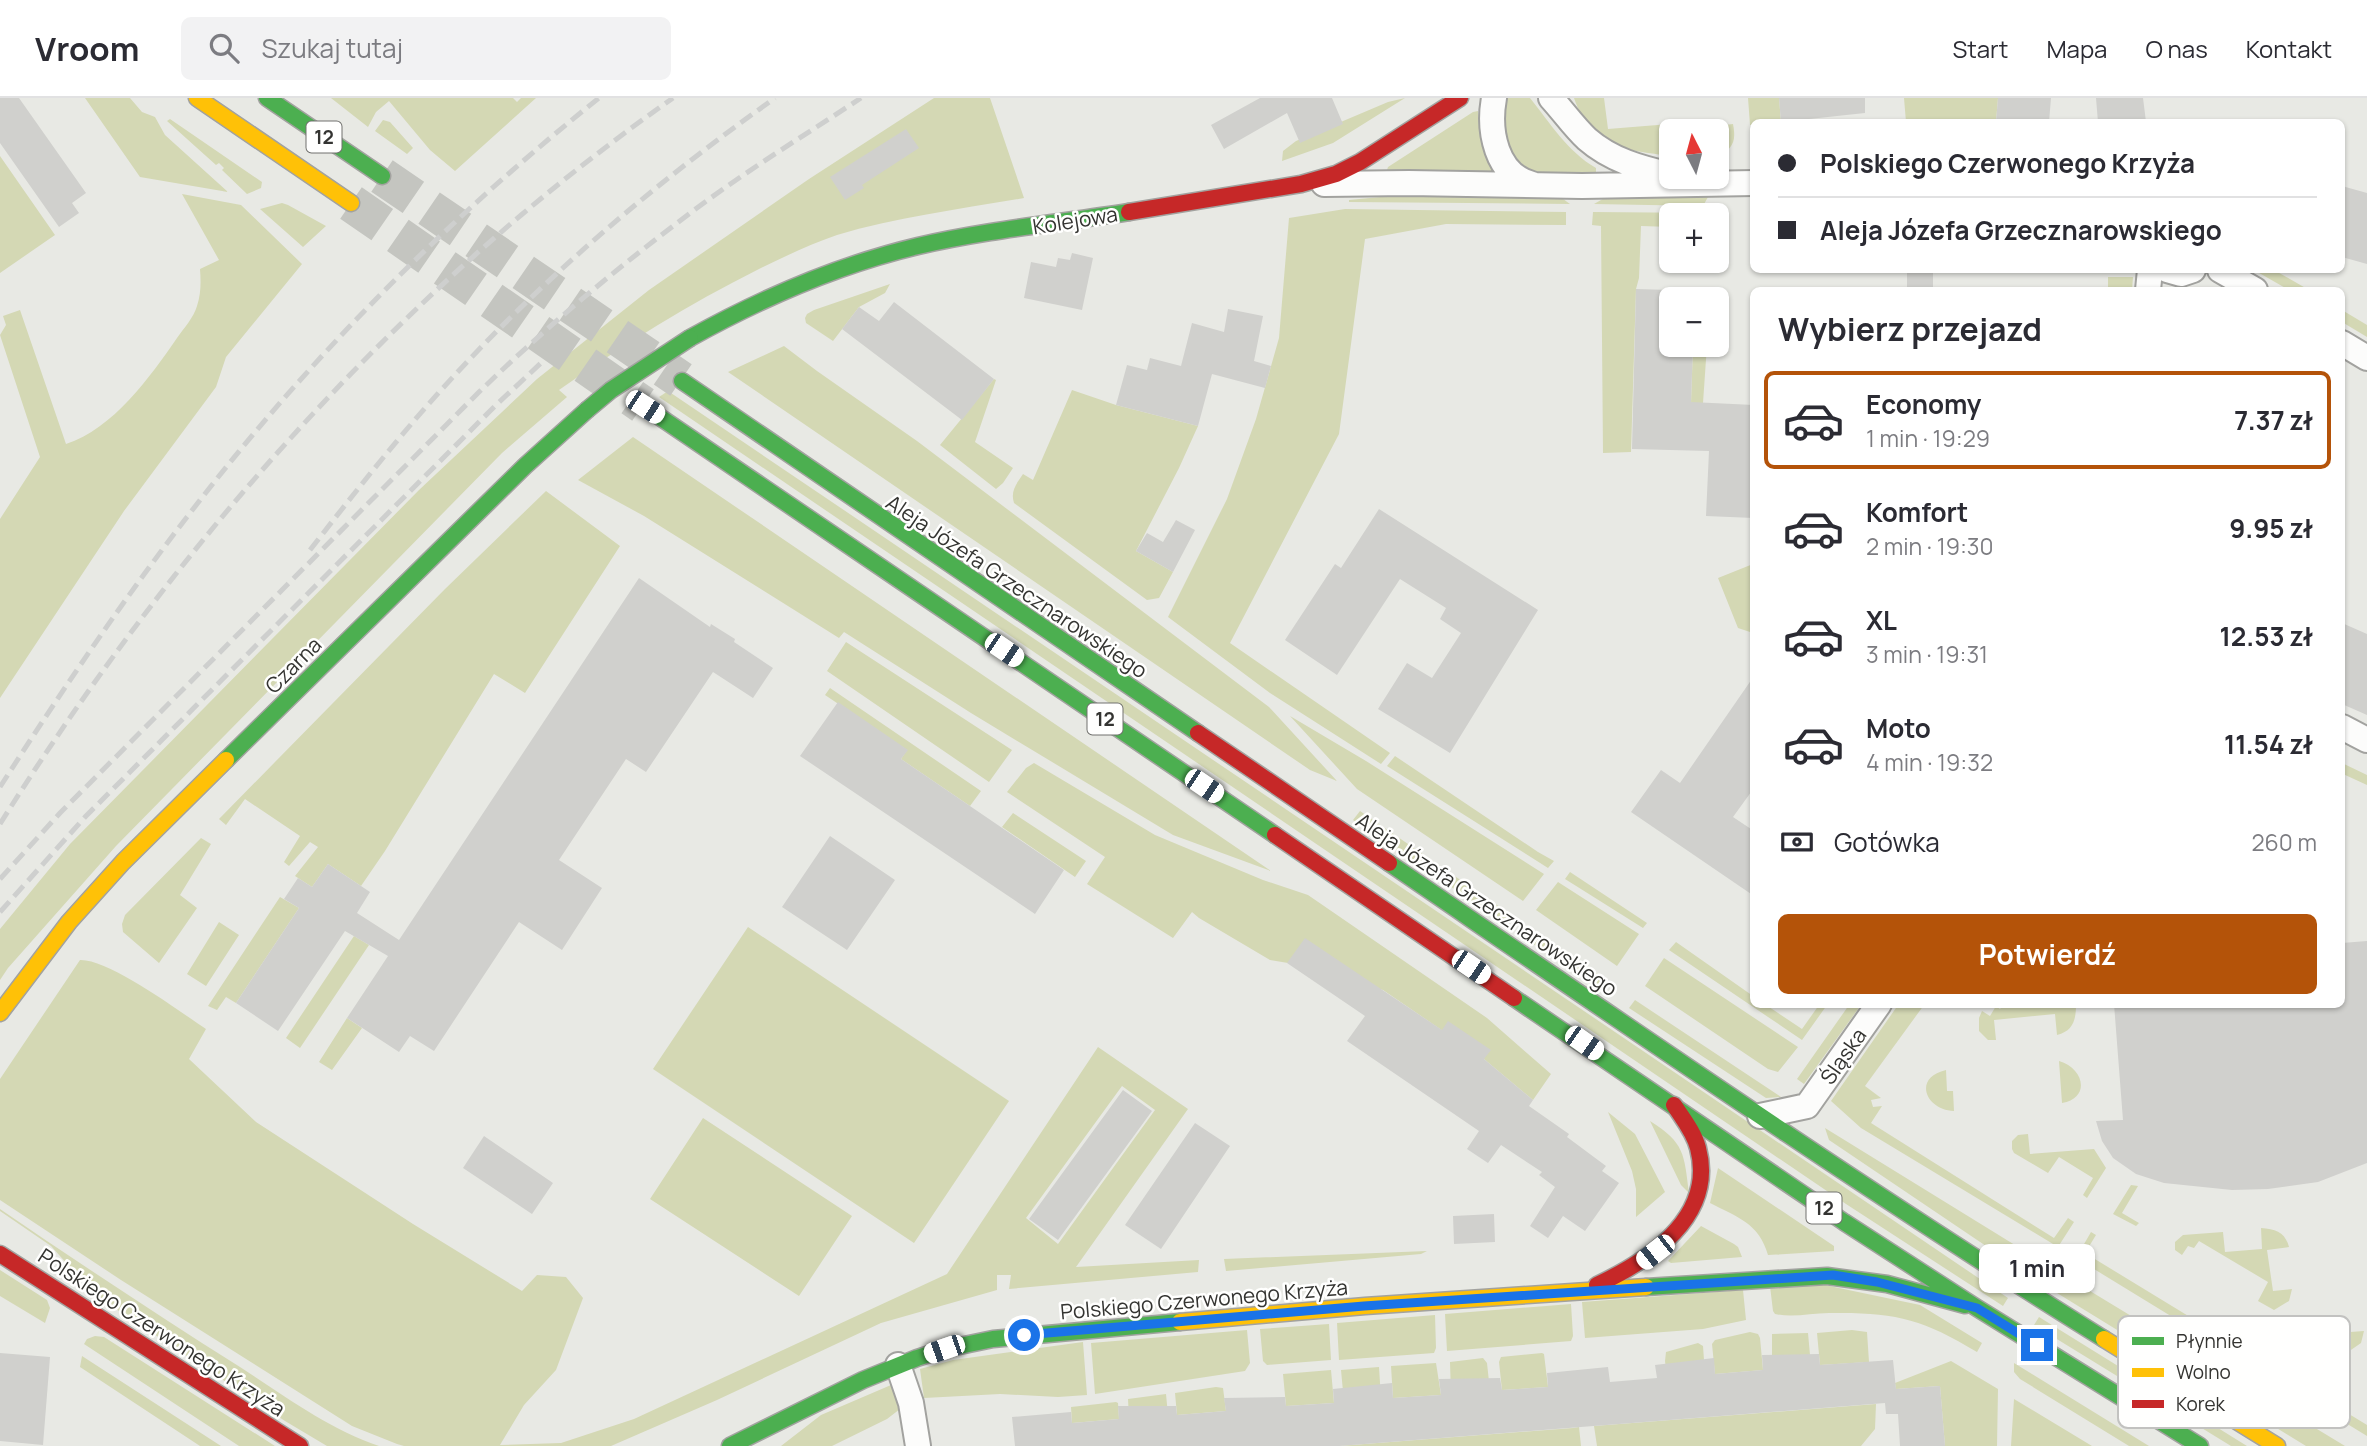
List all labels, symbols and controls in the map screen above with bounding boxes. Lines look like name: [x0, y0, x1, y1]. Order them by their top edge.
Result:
search box: [181, 17, 671, 80]
text: Vroom: [35, 26, 139, 71]
icon: search: [205, 29, 243, 67]
text: Szukaj tutaj: [261, 30, 403, 66]
text: Start: [1952, 32, 2008, 65]
text: Mapa: [2046, 32, 2107, 65]
text: O nas: [2145, 32, 2208, 65]
text: Kontakt: [2246, 32, 2332, 65]
north arrow: [1659, 119, 1729, 189]
map controls: [1659, 119, 1729, 357]
road number: 12: [306, 121, 342, 152]
text: Polskiego Czerwonego Krzyża: [1820, 145, 2195, 181]
street label: Kolejowa: [1031, 199, 1119, 241]
button: +: [1659, 203, 1729, 273]
text: Aleja Józefa Grzecznarowskiego: [1820, 212, 2222, 248]
button: −: [1659, 287, 1729, 357]
text: Wybierz przejazd: [1778, 307, 2042, 351]
text: Economy: [1866, 386, 1981, 422]
car: [622, 387, 669, 427]
icon: car: [1782, 389, 1845, 452]
text: 7.37 zł: [2234, 402, 2313, 438]
text: 1 min · 19:29: [1866, 422, 1990, 454]
street label: Aleja Józefa Grzecznarowskiego: [881, 488, 1153, 684]
text: Komfort: [1866, 494, 1968, 530]
icon: car: [1782, 497, 1845, 560]
text: 9.95 zł: [2229, 510, 2313, 546]
text: 2 min · 19:30: [1866, 530, 1994, 562]
text: XL: [1866, 602, 1897, 638]
icon: car: [1782, 605, 1845, 668]
text: 12.53 zł: [2219, 618, 2313, 654]
car: [981, 630, 1028, 670]
street label: Czarna: [259, 631, 327, 699]
text: 3 min · 19:31: [1866, 638, 1988, 670]
road number: 12: [1088, 704, 1122, 734]
text: Moto: [1866, 710, 1931, 746]
icon: car: [1782, 713, 1845, 776]
text: 11.54 zł: [2224, 726, 2313, 762]
text: 4 min · 19:32: [1866, 746, 1993, 778]
car: [1181, 766, 1228, 806]
street label: Aleja Józefa Grzecznarowskiego: [1351, 806, 1623, 1002]
icon: cash: [1778, 823, 1816, 861]
text: Gotówka: [1834, 824, 1940, 860]
text: 260 m: [2251, 826, 2317, 858]
button: Potwierdź: [1778, 914, 2317, 994]
car: [1448, 947, 1495, 987]
car: [1561, 1022, 1608, 1064]
street label: Śląska: [1814, 1022, 1872, 1090]
road number: 12: [1806, 1192, 1842, 1224]
car: [1632, 1231, 1679, 1273]
street label: Polskiego Czerwonego Krzyża: [33, 1242, 291, 1422]
callout: 1 min: [1979, 1244, 2095, 1292]
text: 1 min: [2009, 1252, 2065, 1284]
street label: Polskiego Czerwonego Krzyża: [1059, 1272, 1349, 1326]
legend: [2118, 1316, 2350, 1428]
route start: [1008, 1319, 1040, 1351]
text: Płynnie: [2176, 1328, 2243, 1354]
route end: [2021, 1329, 2053, 1361]
car: [921, 1332, 968, 1366]
text: Wolno: [2176, 1359, 2231, 1385]
text: Korek: [2176, 1391, 2226, 1417]

